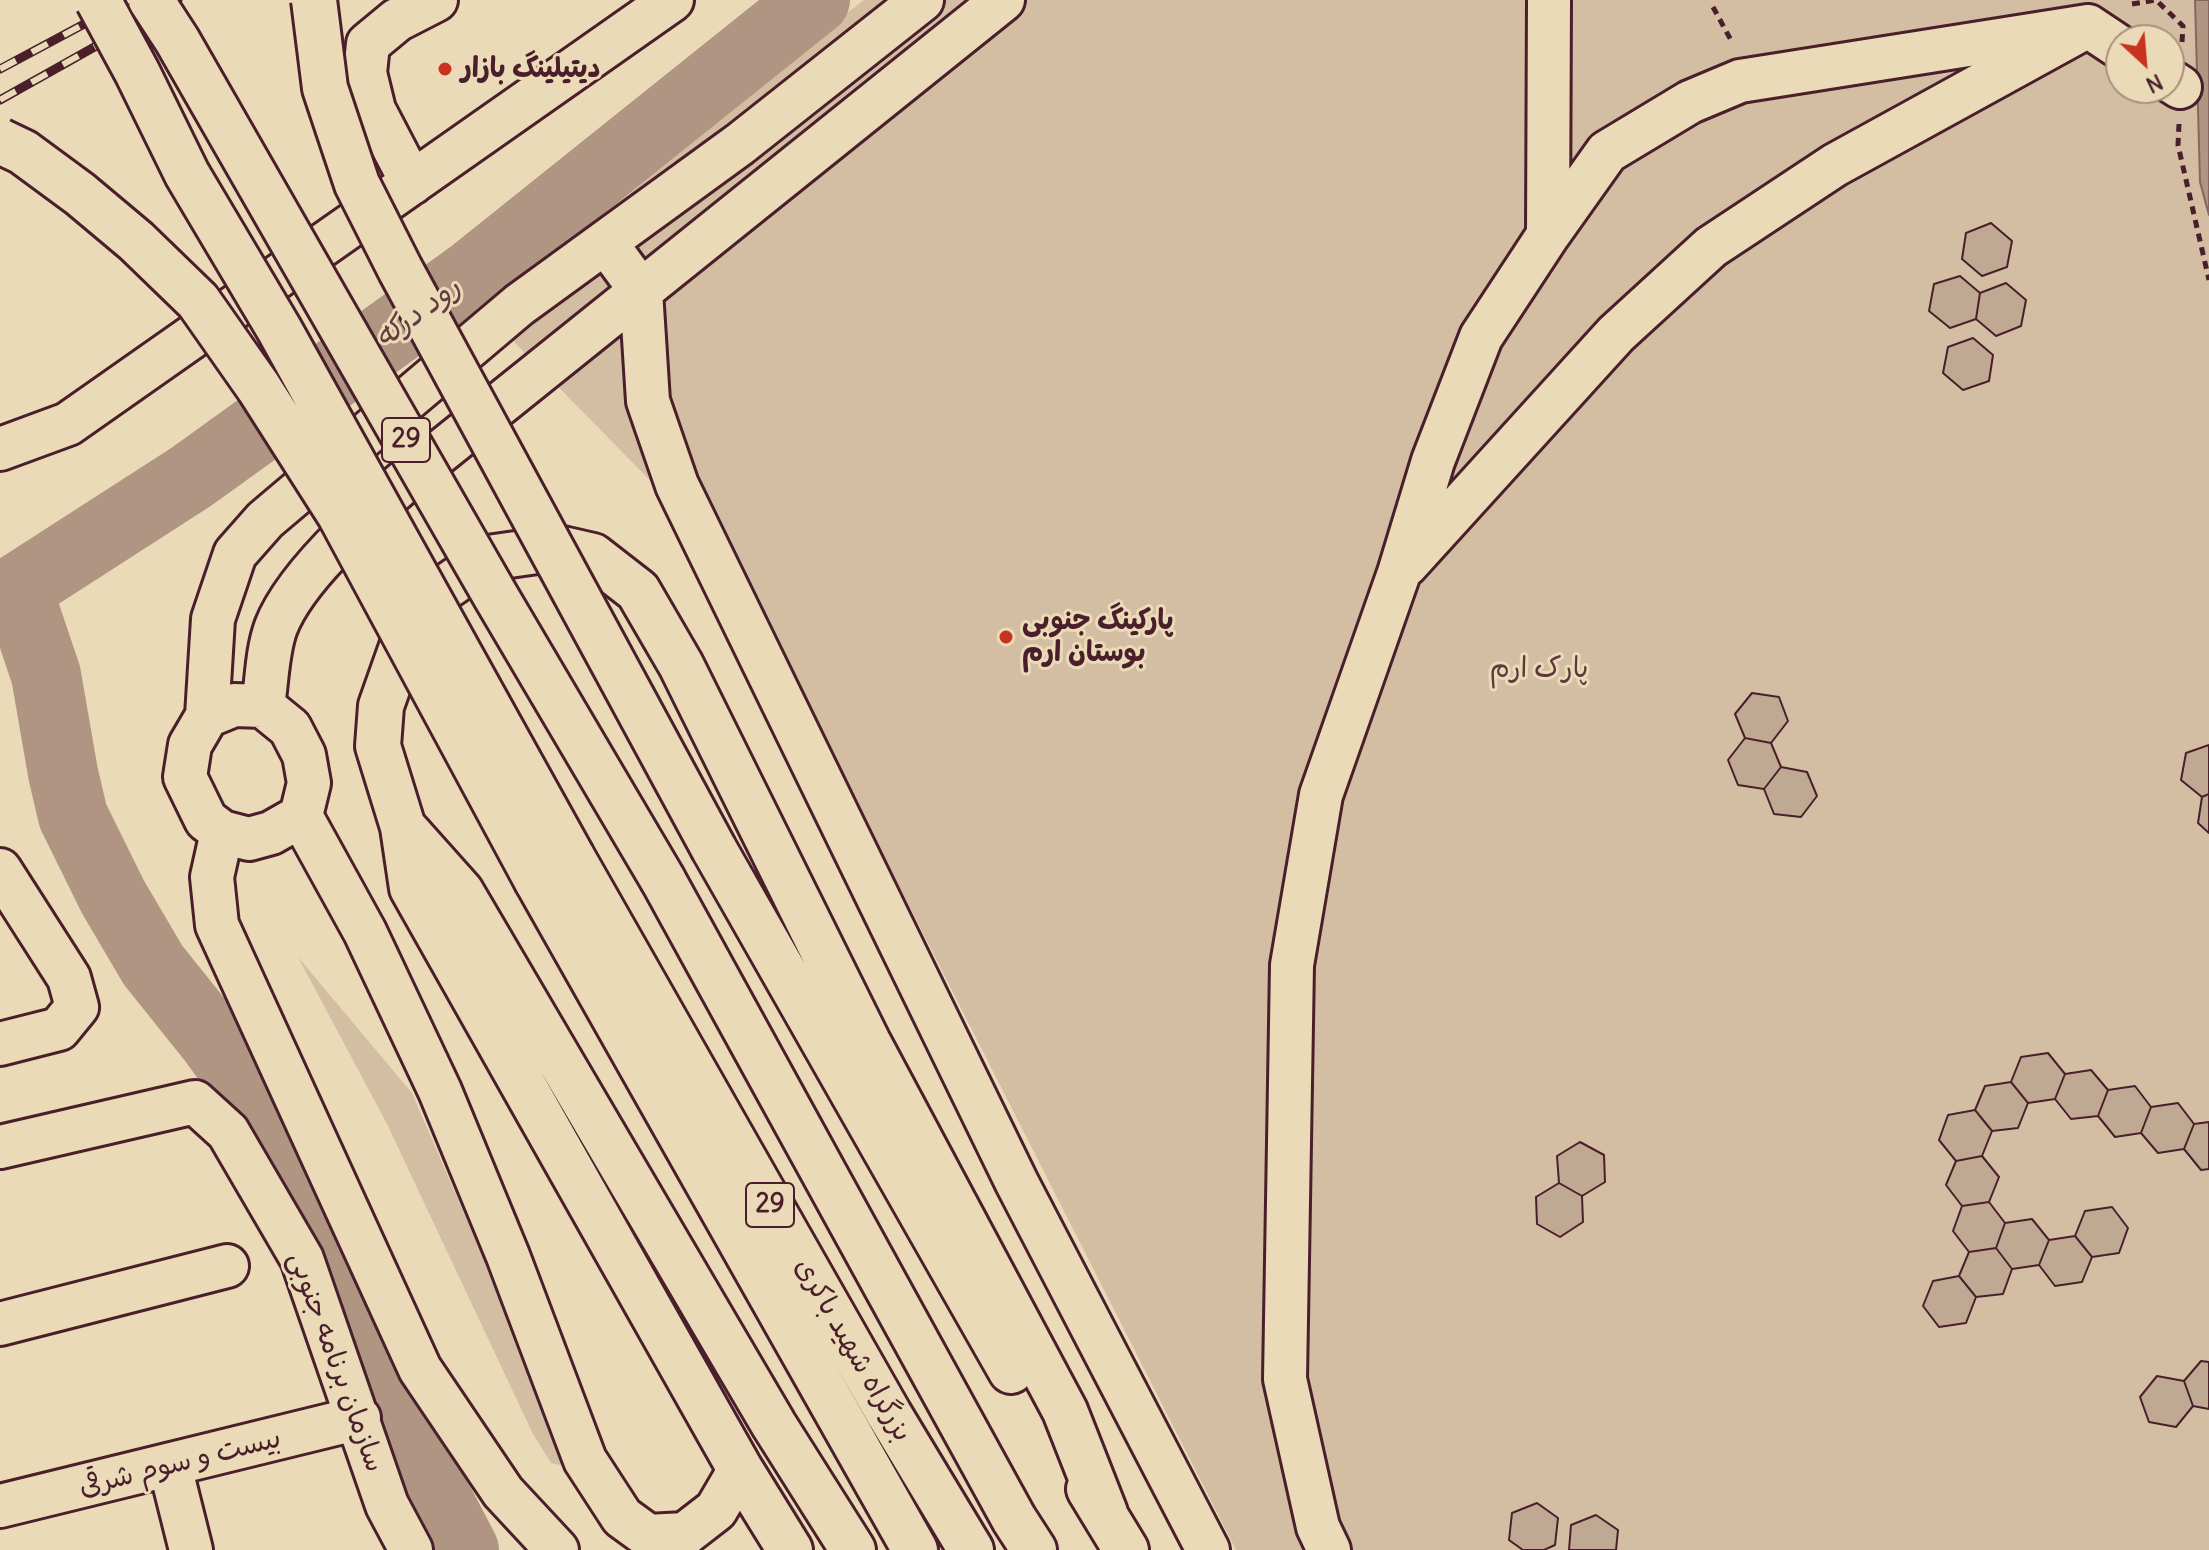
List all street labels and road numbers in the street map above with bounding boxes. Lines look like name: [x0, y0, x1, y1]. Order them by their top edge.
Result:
road number: 29: [382, 418, 430, 462]
road number: 29: [746, 1183, 794, 1227]
street label: سازمان برنامه جنوبی: [281, 1247, 391, 1477]
street label: بزرگراه شهید باکری: [787, 1252, 919, 1448]
street label: بیست و سوم شرقی: [75, 1422, 285, 1504]

